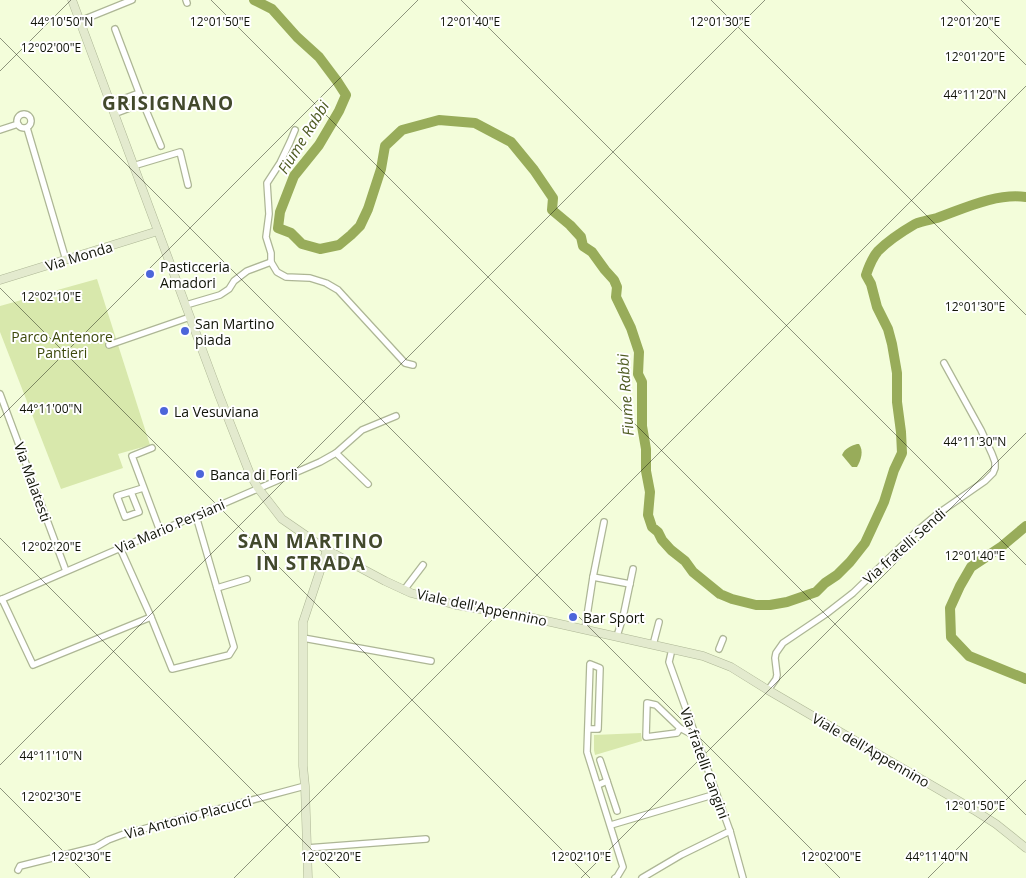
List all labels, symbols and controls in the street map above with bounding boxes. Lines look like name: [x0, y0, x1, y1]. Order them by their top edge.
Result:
text: 44°10'50"N: [31, 13, 93, 30]
text: 12°01'50"E: [190, 13, 250, 30]
text: 12°01'40"E: [440, 13, 500, 30]
text: 12°01'30"E: [690, 13, 750, 30]
text: 12°01'20"E: [940, 13, 1000, 30]
text: 12°02'00"E: [21, 39, 81, 56]
text: 12°01'20"E: [945, 48, 1005, 65]
text: 44°11'20"N: [944, 86, 1006, 103]
district label: GRISIGNANO: [102, 90, 234, 116]
water label: Fiume Rabbi: [273, 97, 333, 177]
street label: Via Monda: [43, 237, 115, 275]
place label: Pasticceria Amadori: [160, 257, 230, 292]
marker: Pasticceria Amadori: [144, 268, 156, 280]
text: 12°02'10"E: [21, 288, 81, 305]
text: 12°01'30"E: [945, 298, 1005, 315]
place label: San Martino piada: [195, 314, 274, 349]
marker: San Martino piada: [179, 325, 191, 337]
park label: Parco Antenore Pantieri: [11, 327, 113, 362]
water label: Fiume Rabbi: [612, 353, 638, 437]
text: 44°11'00"N: [20, 400, 82, 417]
place label: La Vesuviana: [174, 402, 259, 421]
marker: La Vesuviana: [158, 405, 170, 417]
text: 44°11'30"N: [944, 433, 1006, 450]
street label: Via Malatesti: [10, 440, 56, 524]
place label: Banca di Forlì: [210, 465, 298, 484]
marker: Banca di Forlì: [194, 468, 206, 480]
street label: Via Mario Persiani: [112, 494, 228, 558]
street label: Via fratelli Sendi: [859, 504, 949, 588]
district label: SAN MARTINO IN STRADA: [238, 528, 384, 576]
text: 12°02'20"E: [21, 538, 81, 555]
text: 12°01'40"E: [945, 547, 1005, 564]
street label: Viale dell'Appennino: [415, 584, 549, 630]
place label: Bar Sport: [583, 608, 645, 627]
marker: Bar Sport: [567, 611, 579, 623]
street label: Via fratelli Cangini: [676, 705, 734, 821]
street label: Viale dell'Appennino: [809, 709, 933, 791]
text: 44°11'10"N: [20, 747, 82, 764]
text: 12°02'30"E: [21, 788, 81, 805]
street label: Via Antonio Placucci: [123, 791, 253, 843]
text: 12°01'50"E: [945, 797, 1005, 814]
text: 12°02'30"E: [51, 848, 111, 865]
text: 12°02'20"E: [301, 848, 361, 865]
text: 12°02'10"E: [551, 848, 611, 865]
text: 12°02'00"E: [801, 848, 861, 865]
text: 44°11'40"N: [906, 848, 968, 865]

